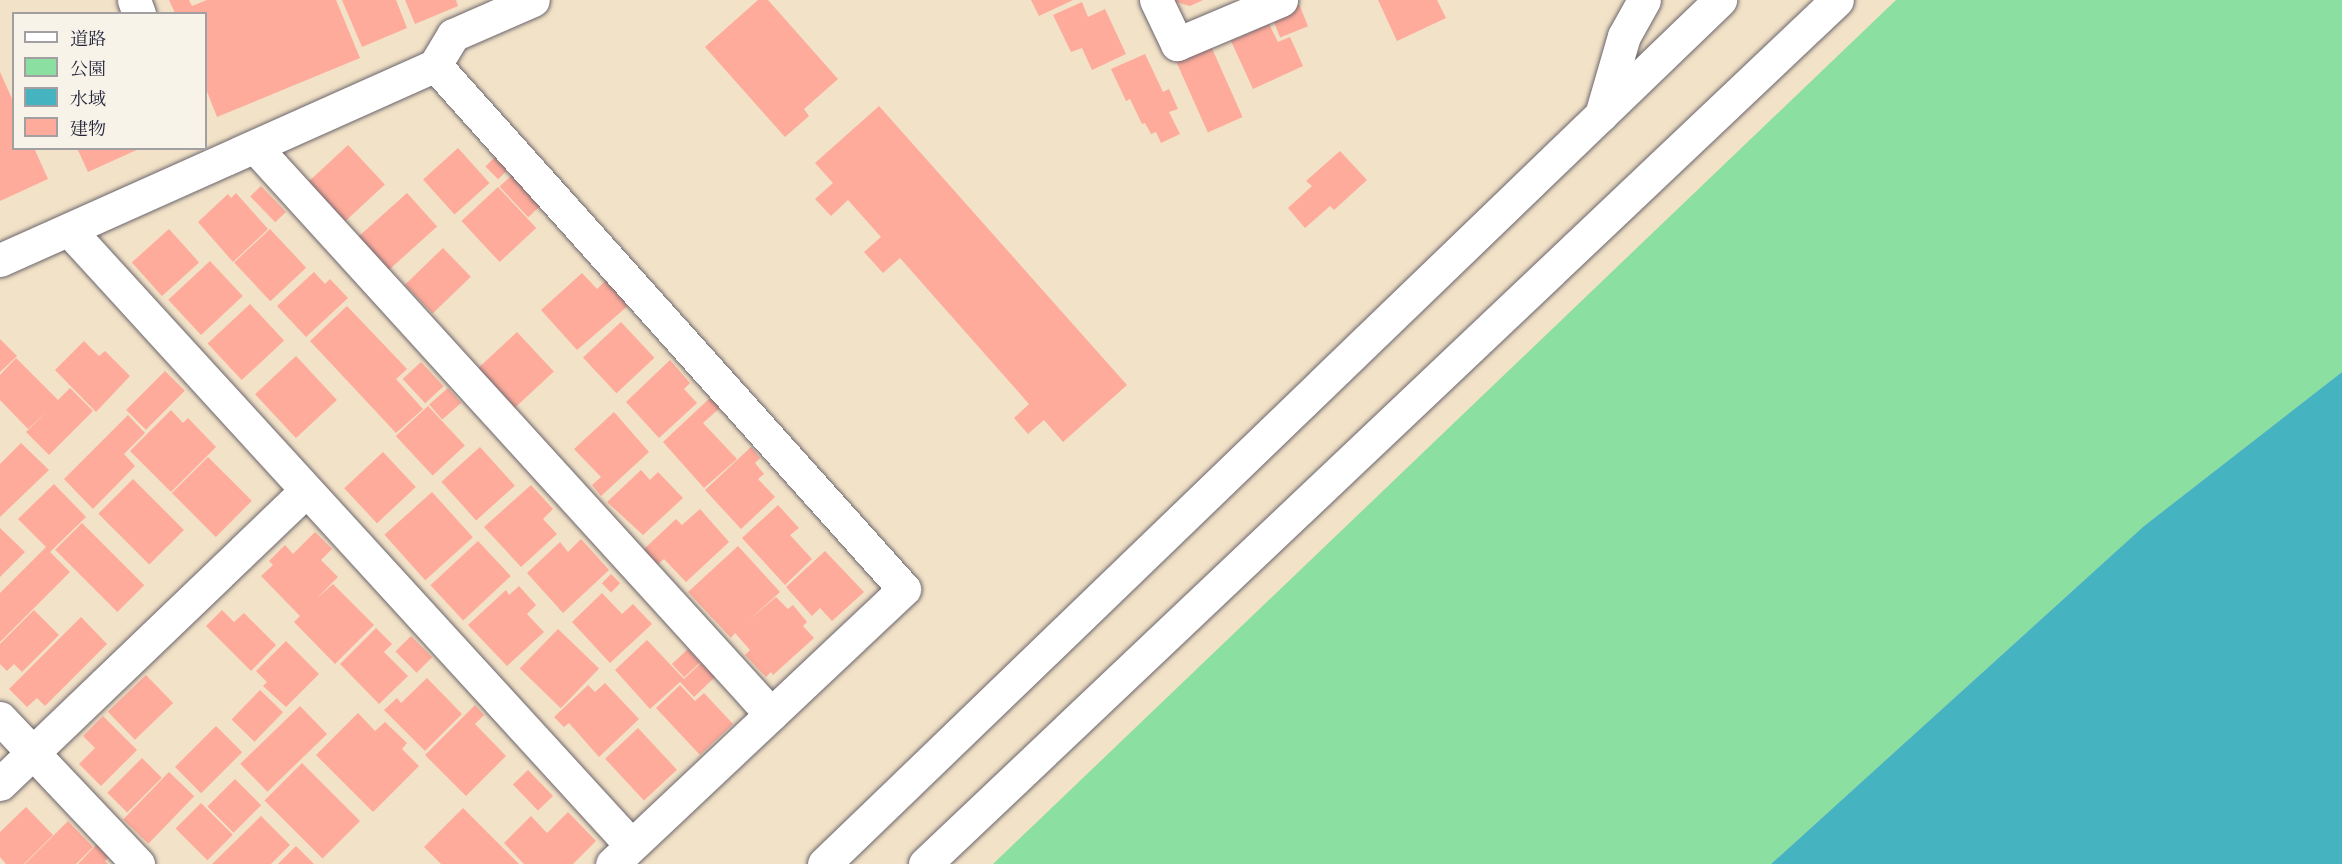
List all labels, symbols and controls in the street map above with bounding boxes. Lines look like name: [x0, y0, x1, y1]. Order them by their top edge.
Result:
legend: [12, 12, 207, 150]
text: 道路: [70, 31, 106, 49]
text: 公園: [70, 61, 106, 79]
text: 水域: [70, 91, 106, 109]
text: 建物: [70, 121, 106, 139]

